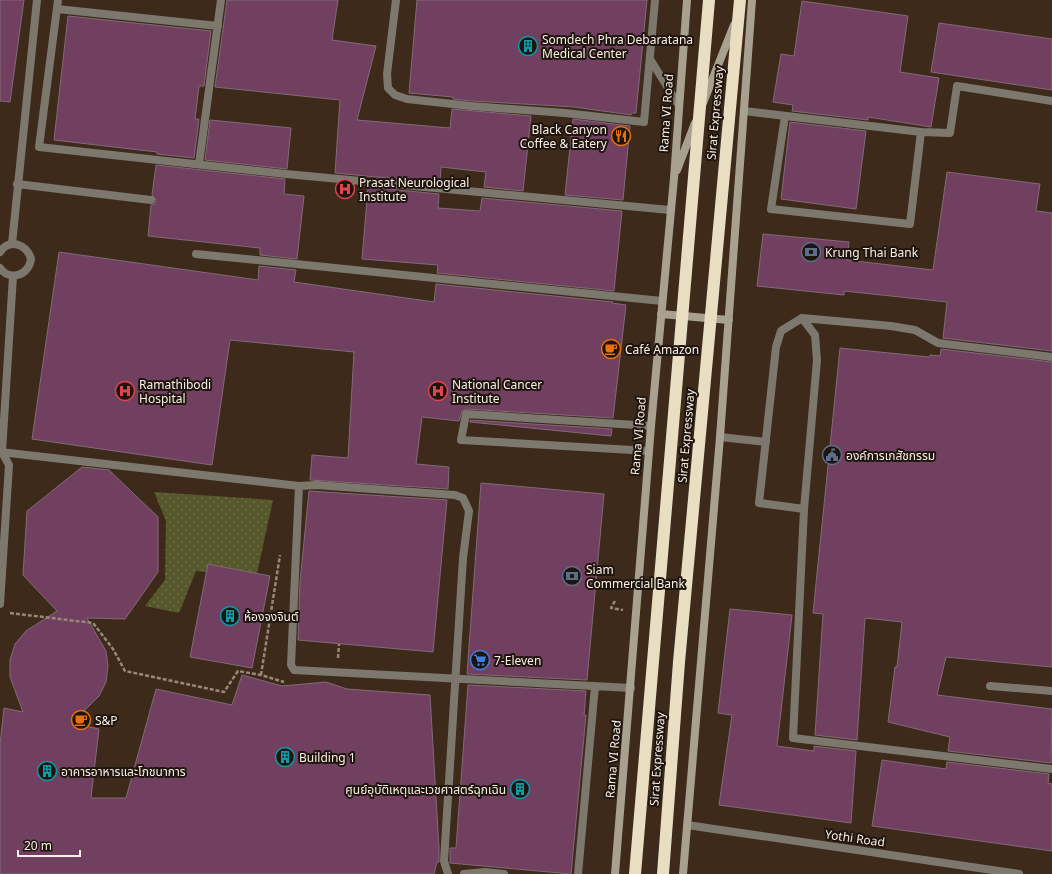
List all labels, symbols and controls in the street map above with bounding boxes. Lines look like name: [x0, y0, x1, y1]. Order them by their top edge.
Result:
place label: Somdech Phra Debaratana Medical Center: [542, 31, 693, 62]
building icon: Somdech Phra Debaratana Medical Center: [517, 35, 539, 57]
street label: Sirat Expressway: [702, 64, 728, 161]
street label: Rama VI Road: [655, 73, 677, 153]
place label: Black Canyon Coffee & Eatery: [520, 121, 608, 152]
restaurant icon: Black Canyon Coffee & Eatery: [610, 125, 632, 147]
place label: Prasat Neurological Institute: [359, 174, 469, 205]
hospital icon: Prasat Neurological Institute: [334, 178, 356, 200]
bank icon: Krung Thai Bank: [800, 241, 822, 263]
place label: Krung Thai Bank: [825, 244, 919, 261]
cafe icon: Café Amazon: [600, 338, 622, 360]
place label: Café Amazon: [625, 341, 699, 358]
place label: Ramathibodi Hospital: [139, 376, 211, 407]
place label: National Cancer Institute: [452, 376, 542, 407]
hospital icon: Ramathibodi Hospital: [114, 380, 136, 402]
hospital icon: National Cancer Institute: [427, 380, 449, 402]
street label: Sirat Expressway: [673, 387, 699, 484]
street label: Rama VI Road: [626, 396, 650, 476]
public building icon: องค์การเภสัชกรรม: [821, 444, 843, 466]
place label: องค์การเภสัชกรรม: [846, 447, 935, 464]
place label: Siam Commercial Bank: [586, 561, 686, 592]
bank icon: Siam Commercial Bank: [561, 565, 583, 587]
building icon: ห้องจงจินต์: [219, 605, 241, 627]
place label: ห้องจงจินต์: [244, 608, 299, 625]
supermarket icon: 7-Eleven: [469, 649, 491, 671]
place label: 7-Eleven: [494, 652, 541, 669]
cafe icon: S&P: [70, 709, 92, 731]
street label: Sirat Expressway: [645, 711, 669, 807]
place label: S&P: [95, 712, 118, 729]
street label: Rama VI Road: [601, 719, 625, 799]
building icon: Building 1: [274, 746, 296, 768]
place label: Building 1: [299, 749, 356, 766]
building icon: อาคารอาหารและโภชนาการ: [36, 760, 58, 782]
place label: อาคารอาหารและโภชนาการ: [61, 763, 186, 780]
building icon: ศูนย์อุบัติเหตุและเวชศาสตร์ฉุกเฉิน: [509, 778, 531, 800]
place label: ศูนย์อุบัติเหตุและเวชศาสตร์ฉุกเฉิน: [345, 781, 506, 798]
street label: Yothi Road: [824, 825, 886, 851]
scale bar: [18, 832, 80, 858]
text: 20 m: [24, 837, 52, 854]

